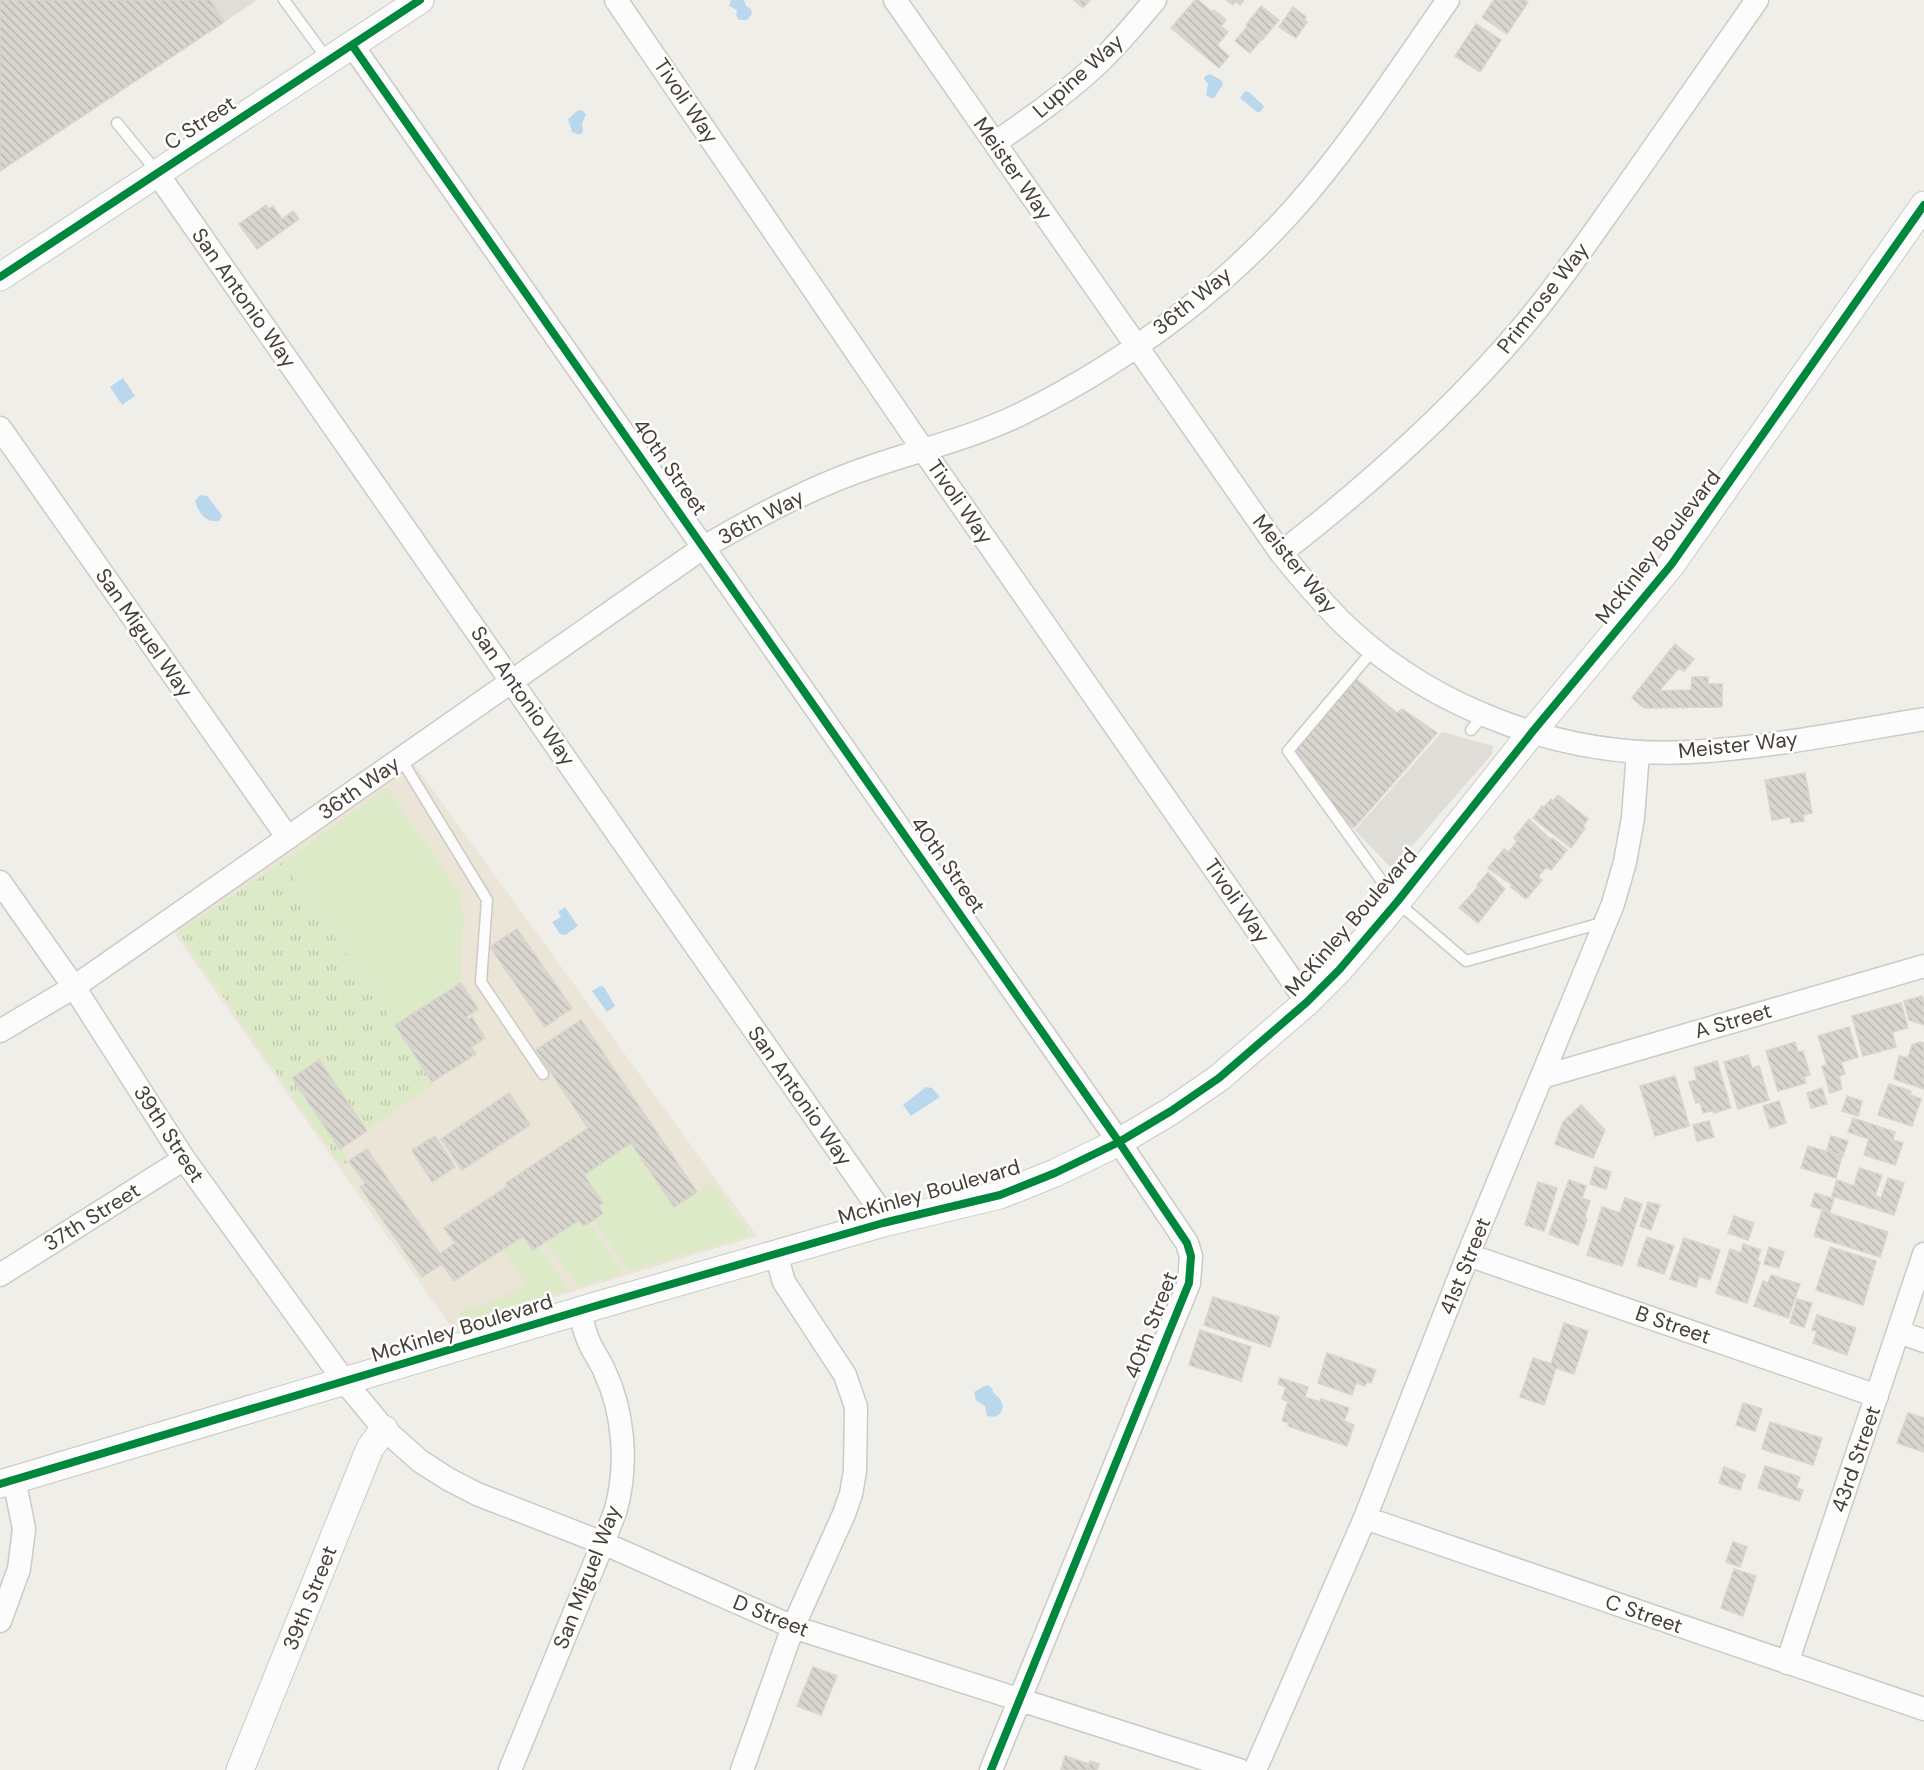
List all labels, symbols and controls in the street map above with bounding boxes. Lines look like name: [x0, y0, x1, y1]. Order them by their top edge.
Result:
street label: Lupine Way: [1027, 28, 1130, 124]
street label: Tivoli Way: [647, 53, 725, 149]
street label: C Street: [159, 89, 241, 157]
street label: Meister Way: [967, 112, 1059, 226]
street label: San Antonio Way: [185, 222, 303, 374]
street label: Primrose Way: [1491, 236, 1595, 359]
street label: 36th Way: [1147, 260, 1237, 341]
street label: 40th Street: [626, 413, 714, 521]
street label: Tivoli Way: [921, 454, 1000, 550]
street label: McKinley Boulevard: [1589, 464, 1727, 630]
street label: 36th Way: [713, 483, 809, 551]
street label: Meister Way: [1246, 509, 1344, 620]
street label: San Miguel Way: [89, 563, 199, 704]
street label: San Antonio Way: [464, 620, 582, 772]
street label: Meister Way: [1677, 725, 1799, 765]
street label: 36th Way: [313, 750, 406, 826]
street label: 40th Street: [904, 811, 992, 919]
street label: McKinley Boulevard: [1279, 842, 1423, 1002]
street label: Tivoli Way: [1198, 853, 1277, 949]
street label: A Street: [1691, 997, 1775, 1045]
street label: San Antonio Way: [741, 1020, 859, 1172]
street label: 39th Street: [127, 1080, 211, 1188]
street label: McKinley Boulevard: [835, 1153, 1023, 1231]
street label: 37th Street: [38, 1176, 146, 1258]
street label: 41st Street: [1433, 1213, 1497, 1319]
street label: 40th Street: [1118, 1267, 1184, 1383]
street label: McKinley Boulevard: [368, 1287, 556, 1369]
street label: B Street: [1632, 1299, 1714, 1351]
street label: 43rd Street: [1825, 1402, 1887, 1516]
street label: San Miguel Way: [547, 1501, 627, 1653]
street label: 39th Street: [276, 1542, 344, 1654]
street label: D Street: [729, 1588, 813, 1644]
street label: C Street: [1602, 1588, 1686, 1640]

